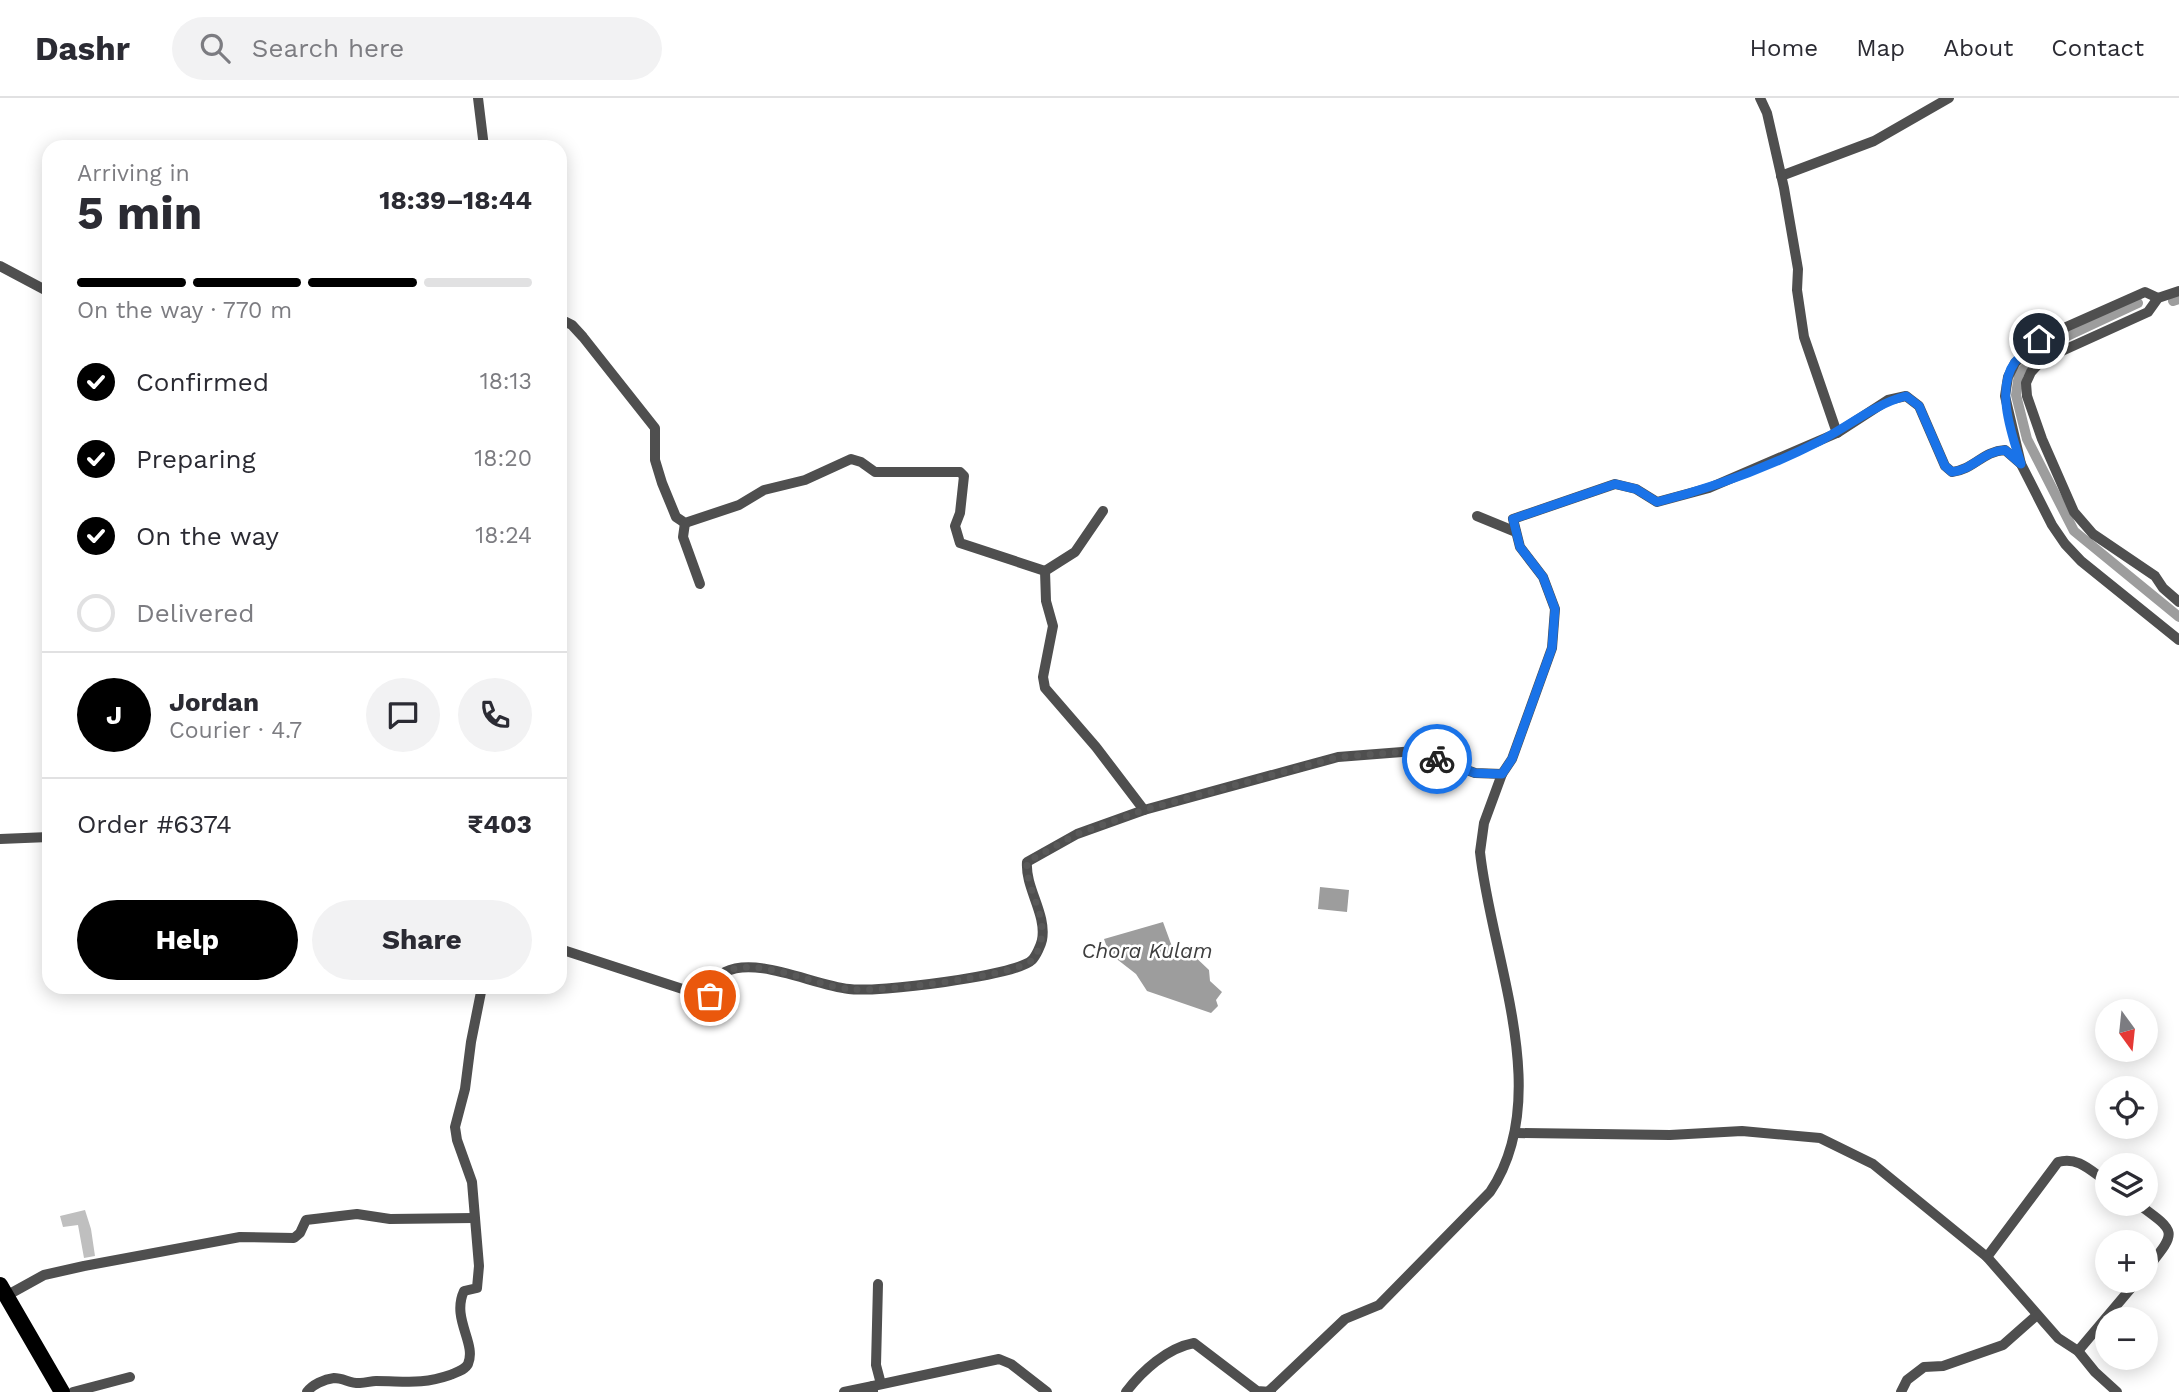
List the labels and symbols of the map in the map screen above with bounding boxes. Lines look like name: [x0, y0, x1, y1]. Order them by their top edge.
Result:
pin: [2009, 309, 2069, 369]
courier: [1402, 724, 1472, 794]
water label: Chora Kulam: [1081, 938, 1213, 963]
pin: [680, 966, 740, 1026]
north arrow: [2095, 999, 2158, 1062]

